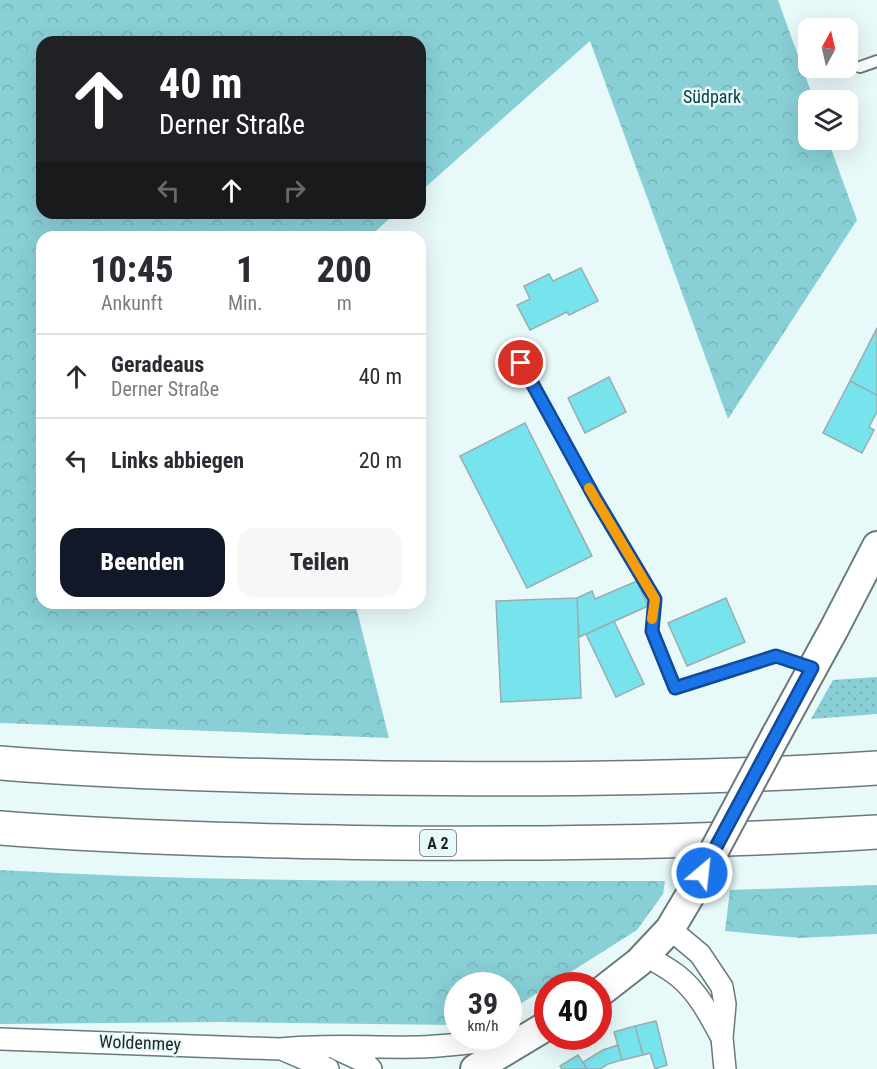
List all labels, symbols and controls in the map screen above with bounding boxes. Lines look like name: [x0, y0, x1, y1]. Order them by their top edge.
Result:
north arrow: [798, 18, 858, 78]
map controls: [798, 18, 858, 150]
text: 40 m: [159, 59, 242, 108]
icon: ahead: [60, 60, 138, 138]
park label: Südpark: [683, 86, 741, 107]
button: layers: [798, 90, 858, 150]
text: Derner Straße: [159, 109, 305, 141]
icon: left: [152, 174, 185, 207]
icon: ahead: [215, 174, 248, 207]
icon: right: [278, 174, 311, 207]
text: 10:45: [90, 249, 174, 291]
text: 1: [236, 249, 254, 291]
text: 200: [317, 249, 372, 291]
text: Ankunft: [101, 291, 163, 315]
text: Min.: [228, 291, 263, 315]
text: m: [337, 291, 352, 315]
pin: [495, 337, 546, 388]
icon: arrive: [504, 346, 537, 379]
text: Geradeaus: [111, 352, 204, 377]
icon: ahead: [60, 360, 93, 393]
text: 40 m: [359, 364, 402, 389]
text: Derner Straße: [111, 377, 219, 401]
icon: left: [60, 444, 93, 477]
text: Links abbiegen: [111, 448, 244, 473]
text: 20 m: [359, 448, 402, 473]
button: Beenden: [60, 528, 225, 597]
button: Teilen: [237, 528, 402, 597]
road number: A 2: [420, 830, 456, 856]
position arrow: [670, 841, 734, 905]
speed limit sign: 40: [534, 972, 612, 1050]
text: 39: [468, 986, 498, 1021]
text: km/h: [468, 1017, 498, 1035]
street label: Woldenmey: [99, 1031, 182, 1054]

